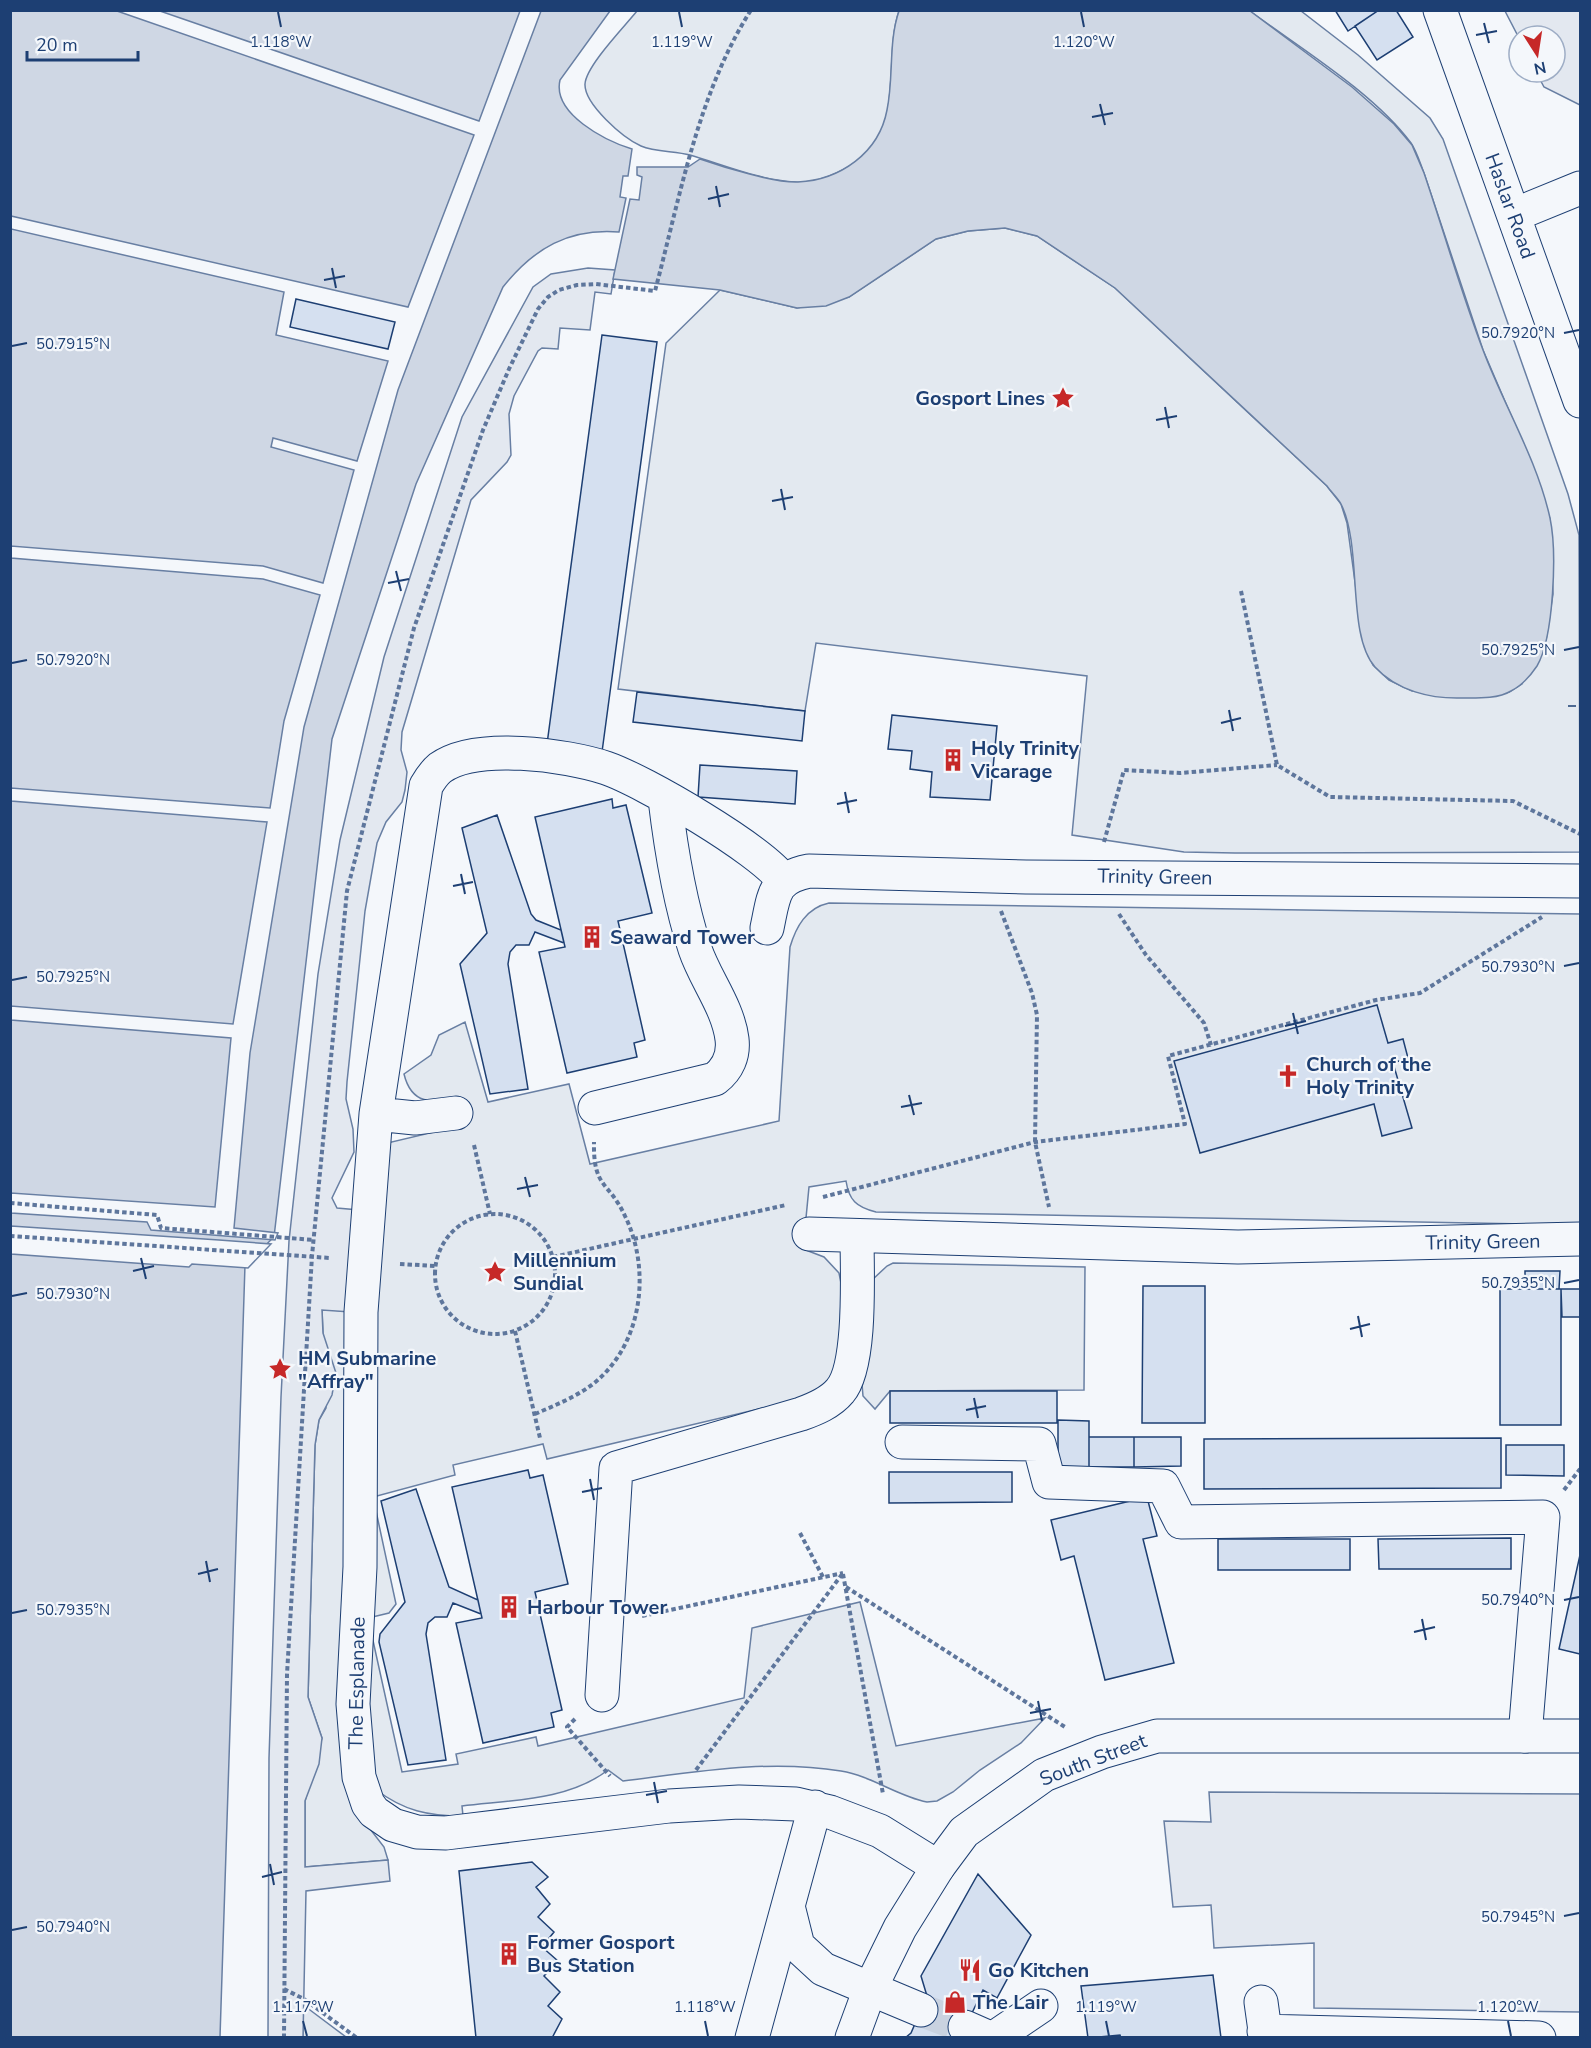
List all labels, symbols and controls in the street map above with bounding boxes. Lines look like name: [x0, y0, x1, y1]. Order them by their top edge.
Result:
scale bar: [27, 24, 138, 62]
north arrow: [1507, 24, 1567, 84]
text: 1.118°W: [250, 32, 312, 52]
text: 1.119°W: [651, 32, 713, 52]
text: 1.120°W: [1053, 32, 1115, 52]
text: 20 m: [36, 33, 78, 57]
text: N: [1532, 56, 1548, 80]
street label: Haslar Road: [1478, 149, 1542, 263]
text: 50.7920°N: [1481, 323, 1555, 343]
text: 50.7915°N: [36, 334, 110, 354]
place label: Gosport Lines: [915, 385, 1045, 412]
place icon: Gosport Lines: [1050, 385, 1076, 411]
text: 50.7925°N: [1481, 640, 1555, 660]
text: 50.7920°N: [36, 650, 110, 670]
place label: Holy Trinity Vicarage: [970, 735, 1079, 785]
building icon: Holy Trinity Vicarage: [940, 747, 966, 773]
street label: Trinity Green: [1097, 862, 1213, 892]
building icon: Seaward Tower: [579, 924, 605, 950]
place label: Seaward Tower: [610, 924, 755, 951]
text: 50.7930°N: [1481, 957, 1555, 977]
text: 50.7925°N: [36, 967, 110, 987]
place label: Church of the Holy Trinity: [1306, 1051, 1432, 1101]
church icon: Church of the Holy Trinity: [1275, 1063, 1301, 1089]
street label: Trinity Green: [1425, 1227, 1541, 1257]
place label: Millennium Sundial: [513, 1247, 617, 1297]
place icon: Millennium Sundial: [482, 1259, 508, 1285]
text: 50.7935°N: [1481, 1273, 1555, 1293]
text: 50.7930°N: [36, 1284, 110, 1304]
place label: HM Submarine "Affray": [298, 1345, 437, 1395]
place icon: HM Submarine "Affray": [267, 1356, 293, 1382]
text: 50.7940°N: [1481, 1590, 1555, 1610]
building icon: Harbour Tower: [496, 1594, 522, 1620]
place label: Harbour Tower: [527, 1594, 667, 1621]
text: 50.7935°N: [36, 1600, 110, 1620]
street label: The Esplanade: [342, 1616, 372, 1750]
street label: South Street: [1036, 1727, 1151, 1793]
text: 50.7945°N: [1481, 1907, 1555, 1927]
text: 50.7940°N: [36, 1917, 110, 1937]
place label: Former Gosport Bus Station: [527, 1929, 675, 1979]
building icon: Former Gosport Bus Station: [496, 1941, 522, 1967]
restaurant icon: Go Kitchen: [957, 1957, 983, 1983]
place label: Go Kitchen: [988, 1957, 1089, 1984]
shop icon: The Lair: [942, 1989, 968, 2015]
place label: The Lair: [973, 1989, 1049, 2016]
text: 1.117°W: [272, 1997, 334, 2017]
text: 1.118°W: [674, 1997, 736, 2017]
text: 1.119°W: [1075, 1997, 1137, 2017]
text: 1.120°W: [1477, 1997, 1539, 2017]

